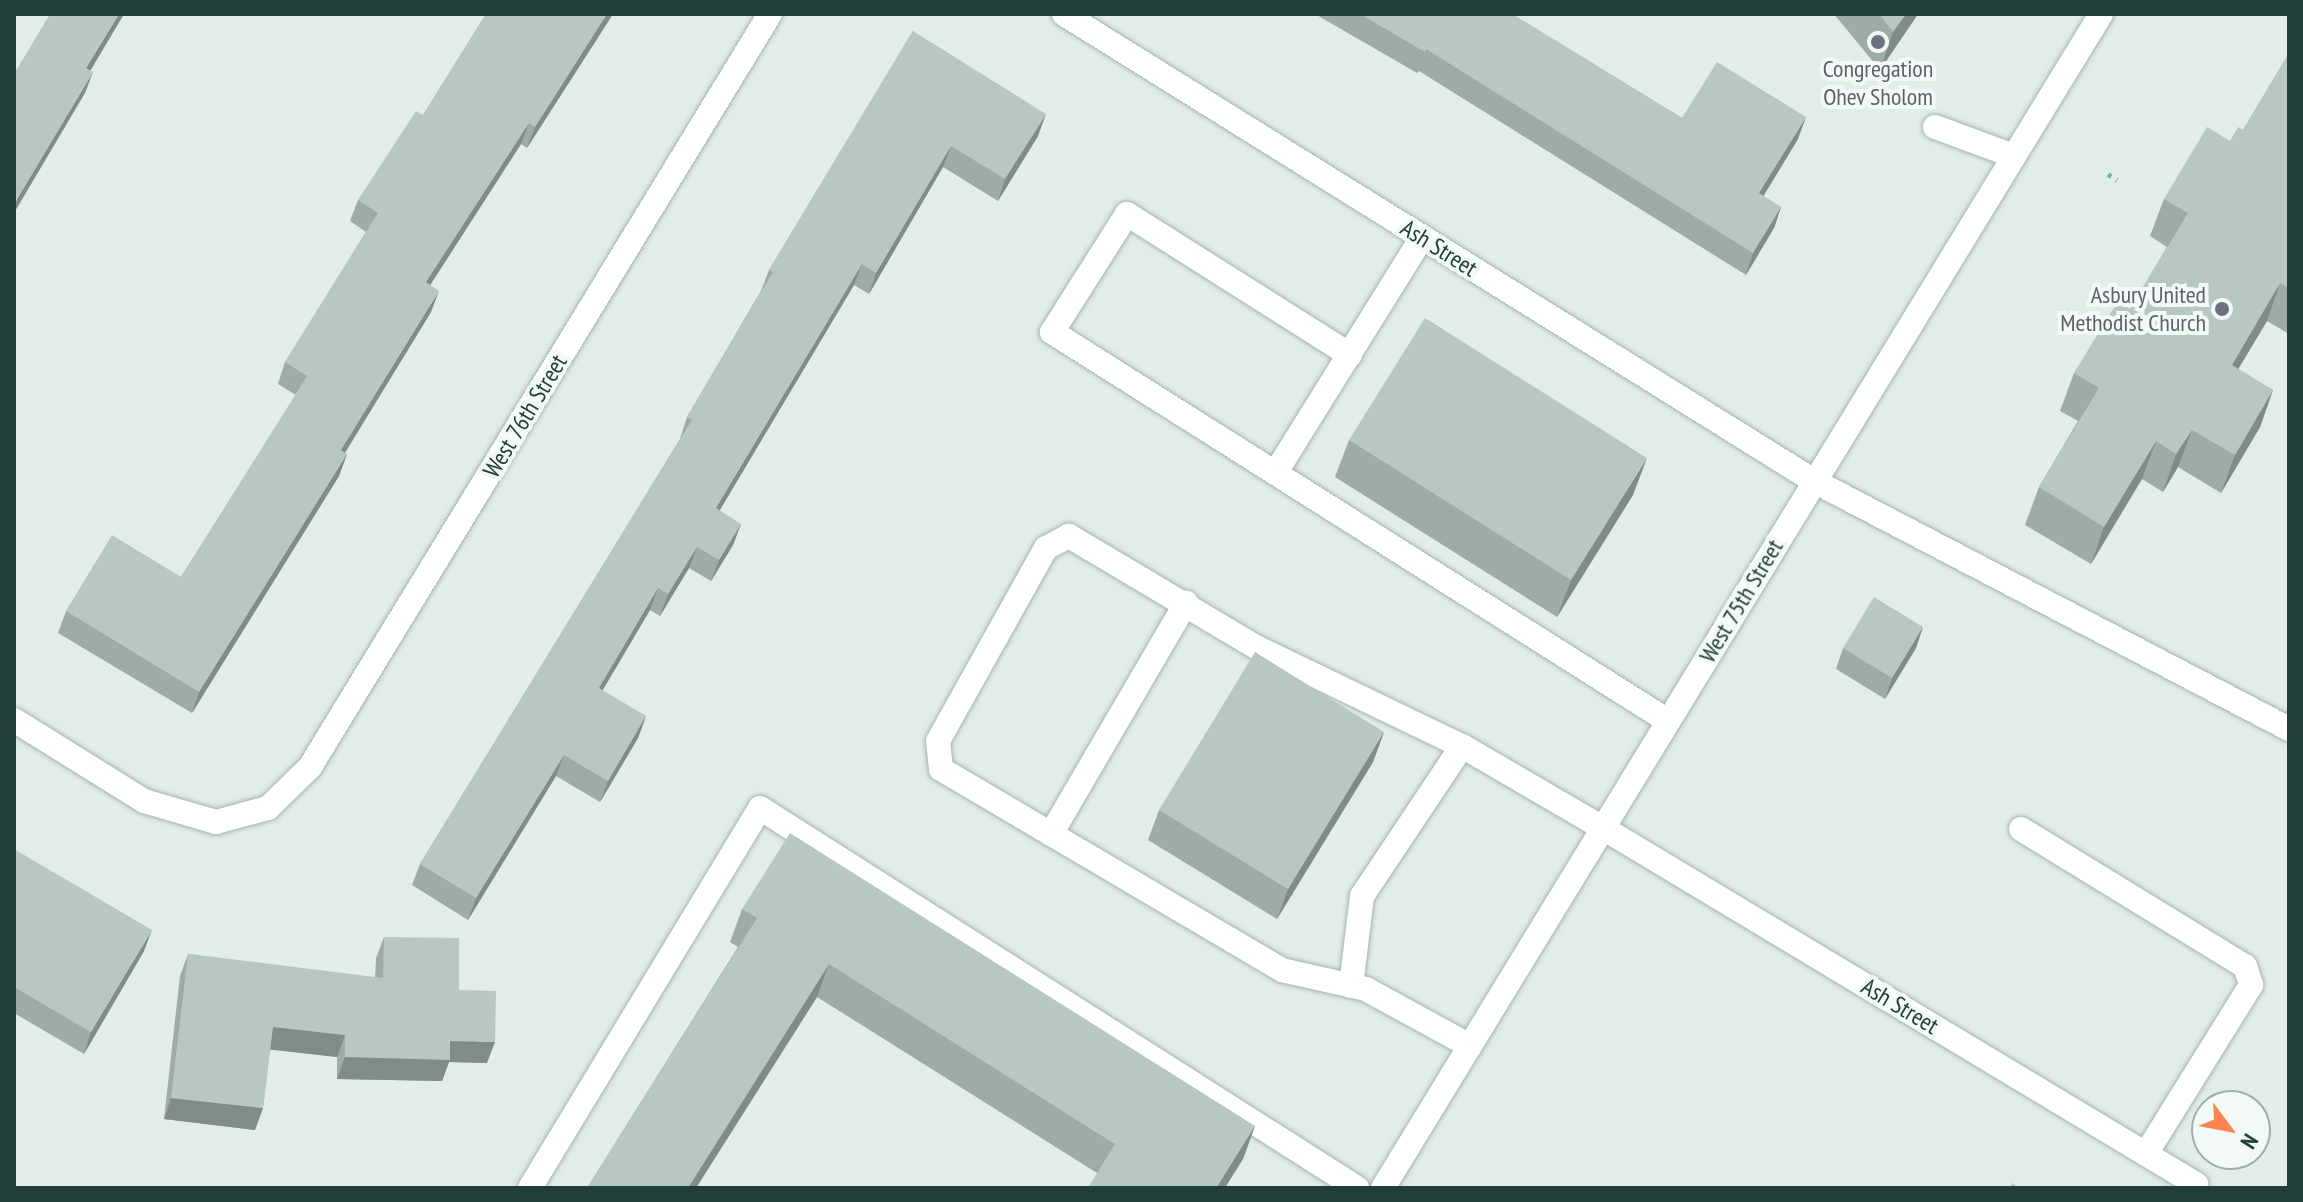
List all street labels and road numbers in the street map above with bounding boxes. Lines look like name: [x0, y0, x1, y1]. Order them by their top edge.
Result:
street label: Ash Street: [1395, 213, 1483, 283]
street label: West 76th Street: [477, 349, 573, 483]
street label: West 75th Street: [1693, 534, 1789, 668]
street label: Ash Street: [1856, 972, 1944, 1040]

